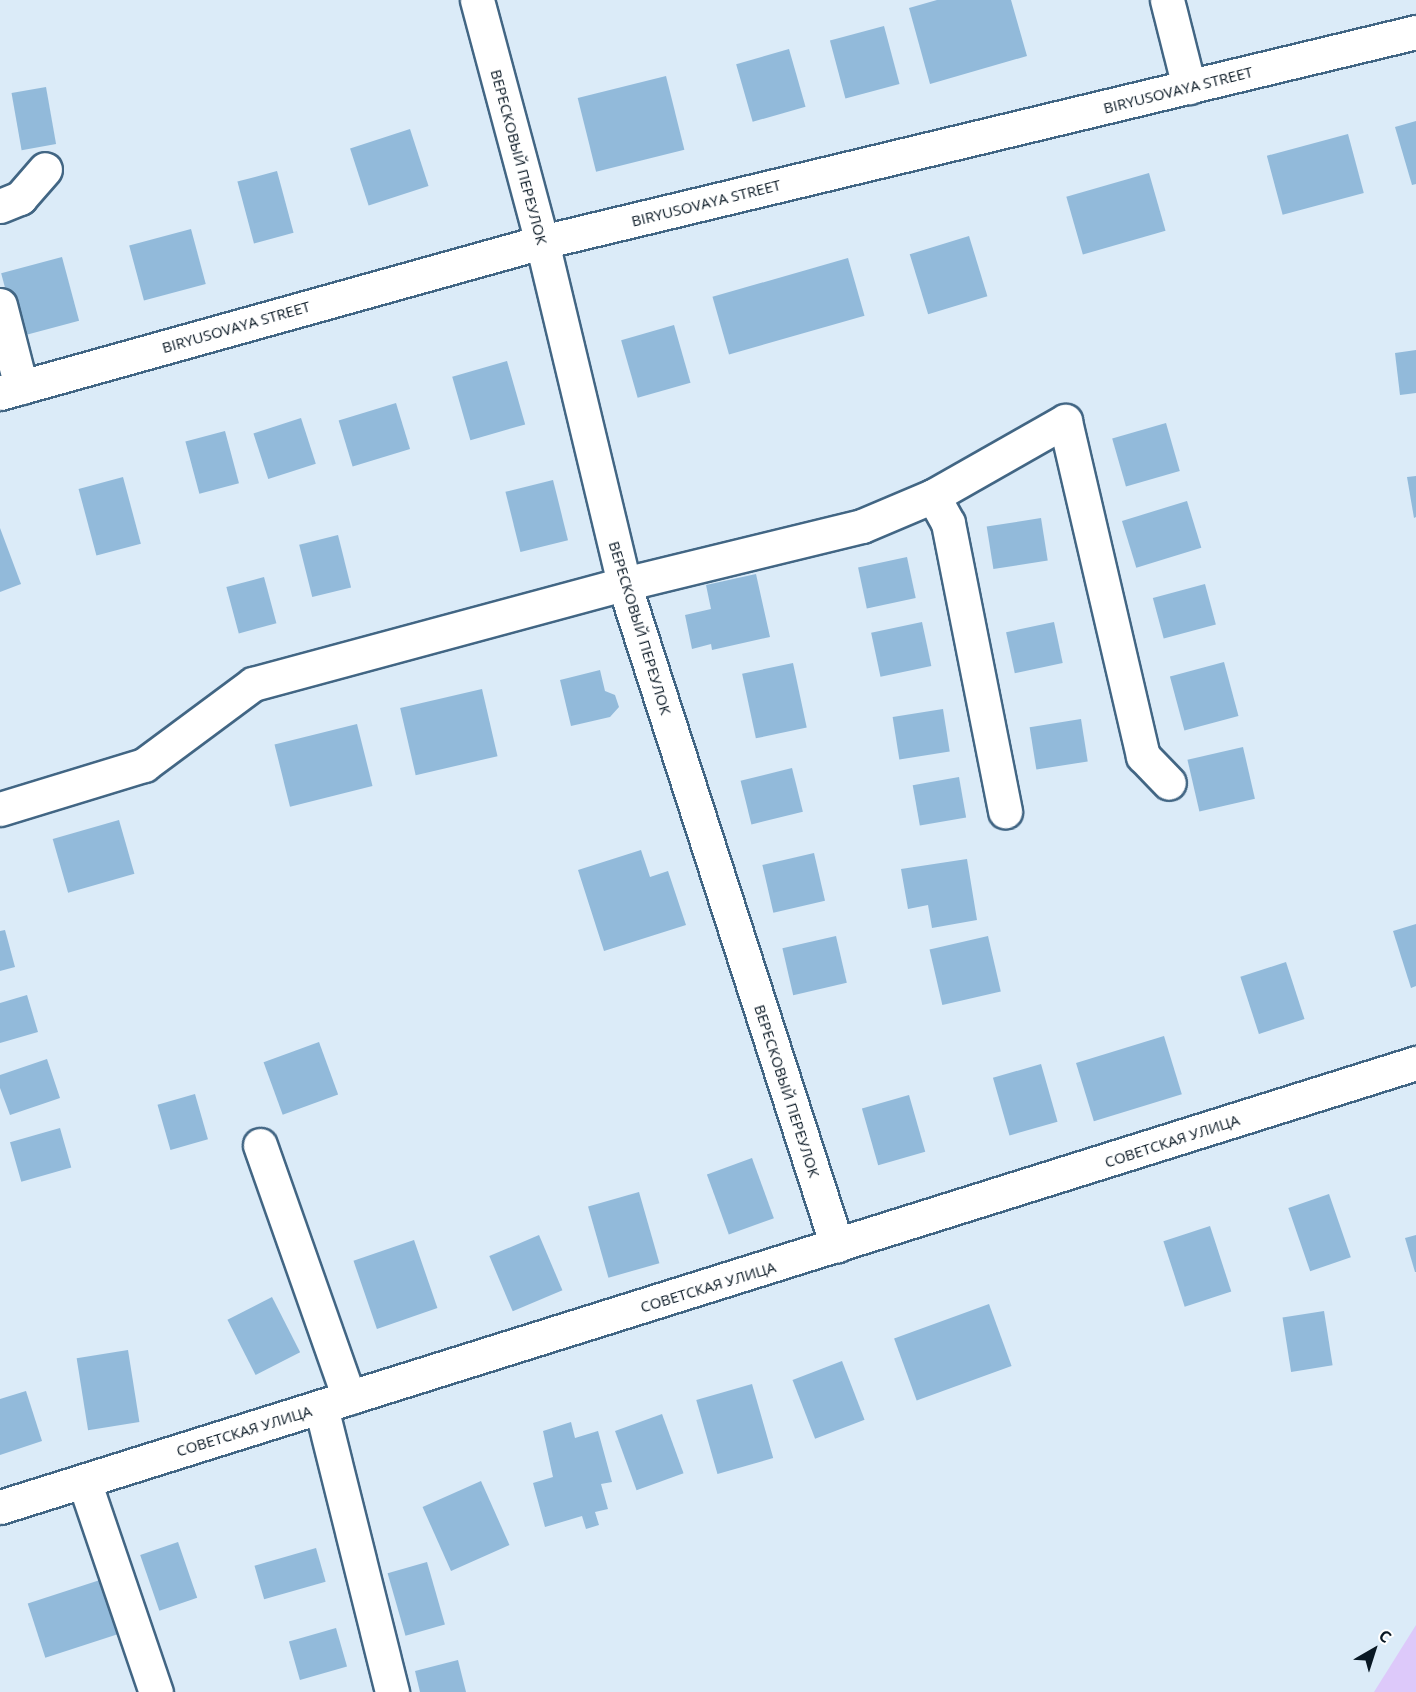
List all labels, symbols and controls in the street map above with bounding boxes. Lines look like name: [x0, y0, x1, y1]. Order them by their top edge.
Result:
street label: BIRYUSOVAYA STREET: [1101, 63, 1255, 117]
street label: ВЕРЕСКОВЫЙ ПЕРЕУЛОК: [487, 67, 551, 247]
street label: BIRYUSOVAYA STREET: [629, 176, 783, 230]
street label: BIRYUSOVAYA STREET: [160, 297, 312, 357]
street label: ВЕРЕСКОВЫЙ ПЕРЕУЛОК: [605, 539, 675, 717]
street label: ВЕРЕСКОВЫЙ ПЕРЕУЛОК: [751, 1002, 823, 1180]
street label: СОВЕТСКАЯ УЛИЦА: [1102, 1111, 1242, 1171]
street label: СОВЕТСКАЯ УЛИЦА: [638, 1258, 778, 1316]
street label: СОВЕТСКАЯ УЛИЦА: [174, 1402, 314, 1460]
north arrow: [1344, 1620, 1404, 1680]
text: С: [1374, 1624, 1396, 1648]

